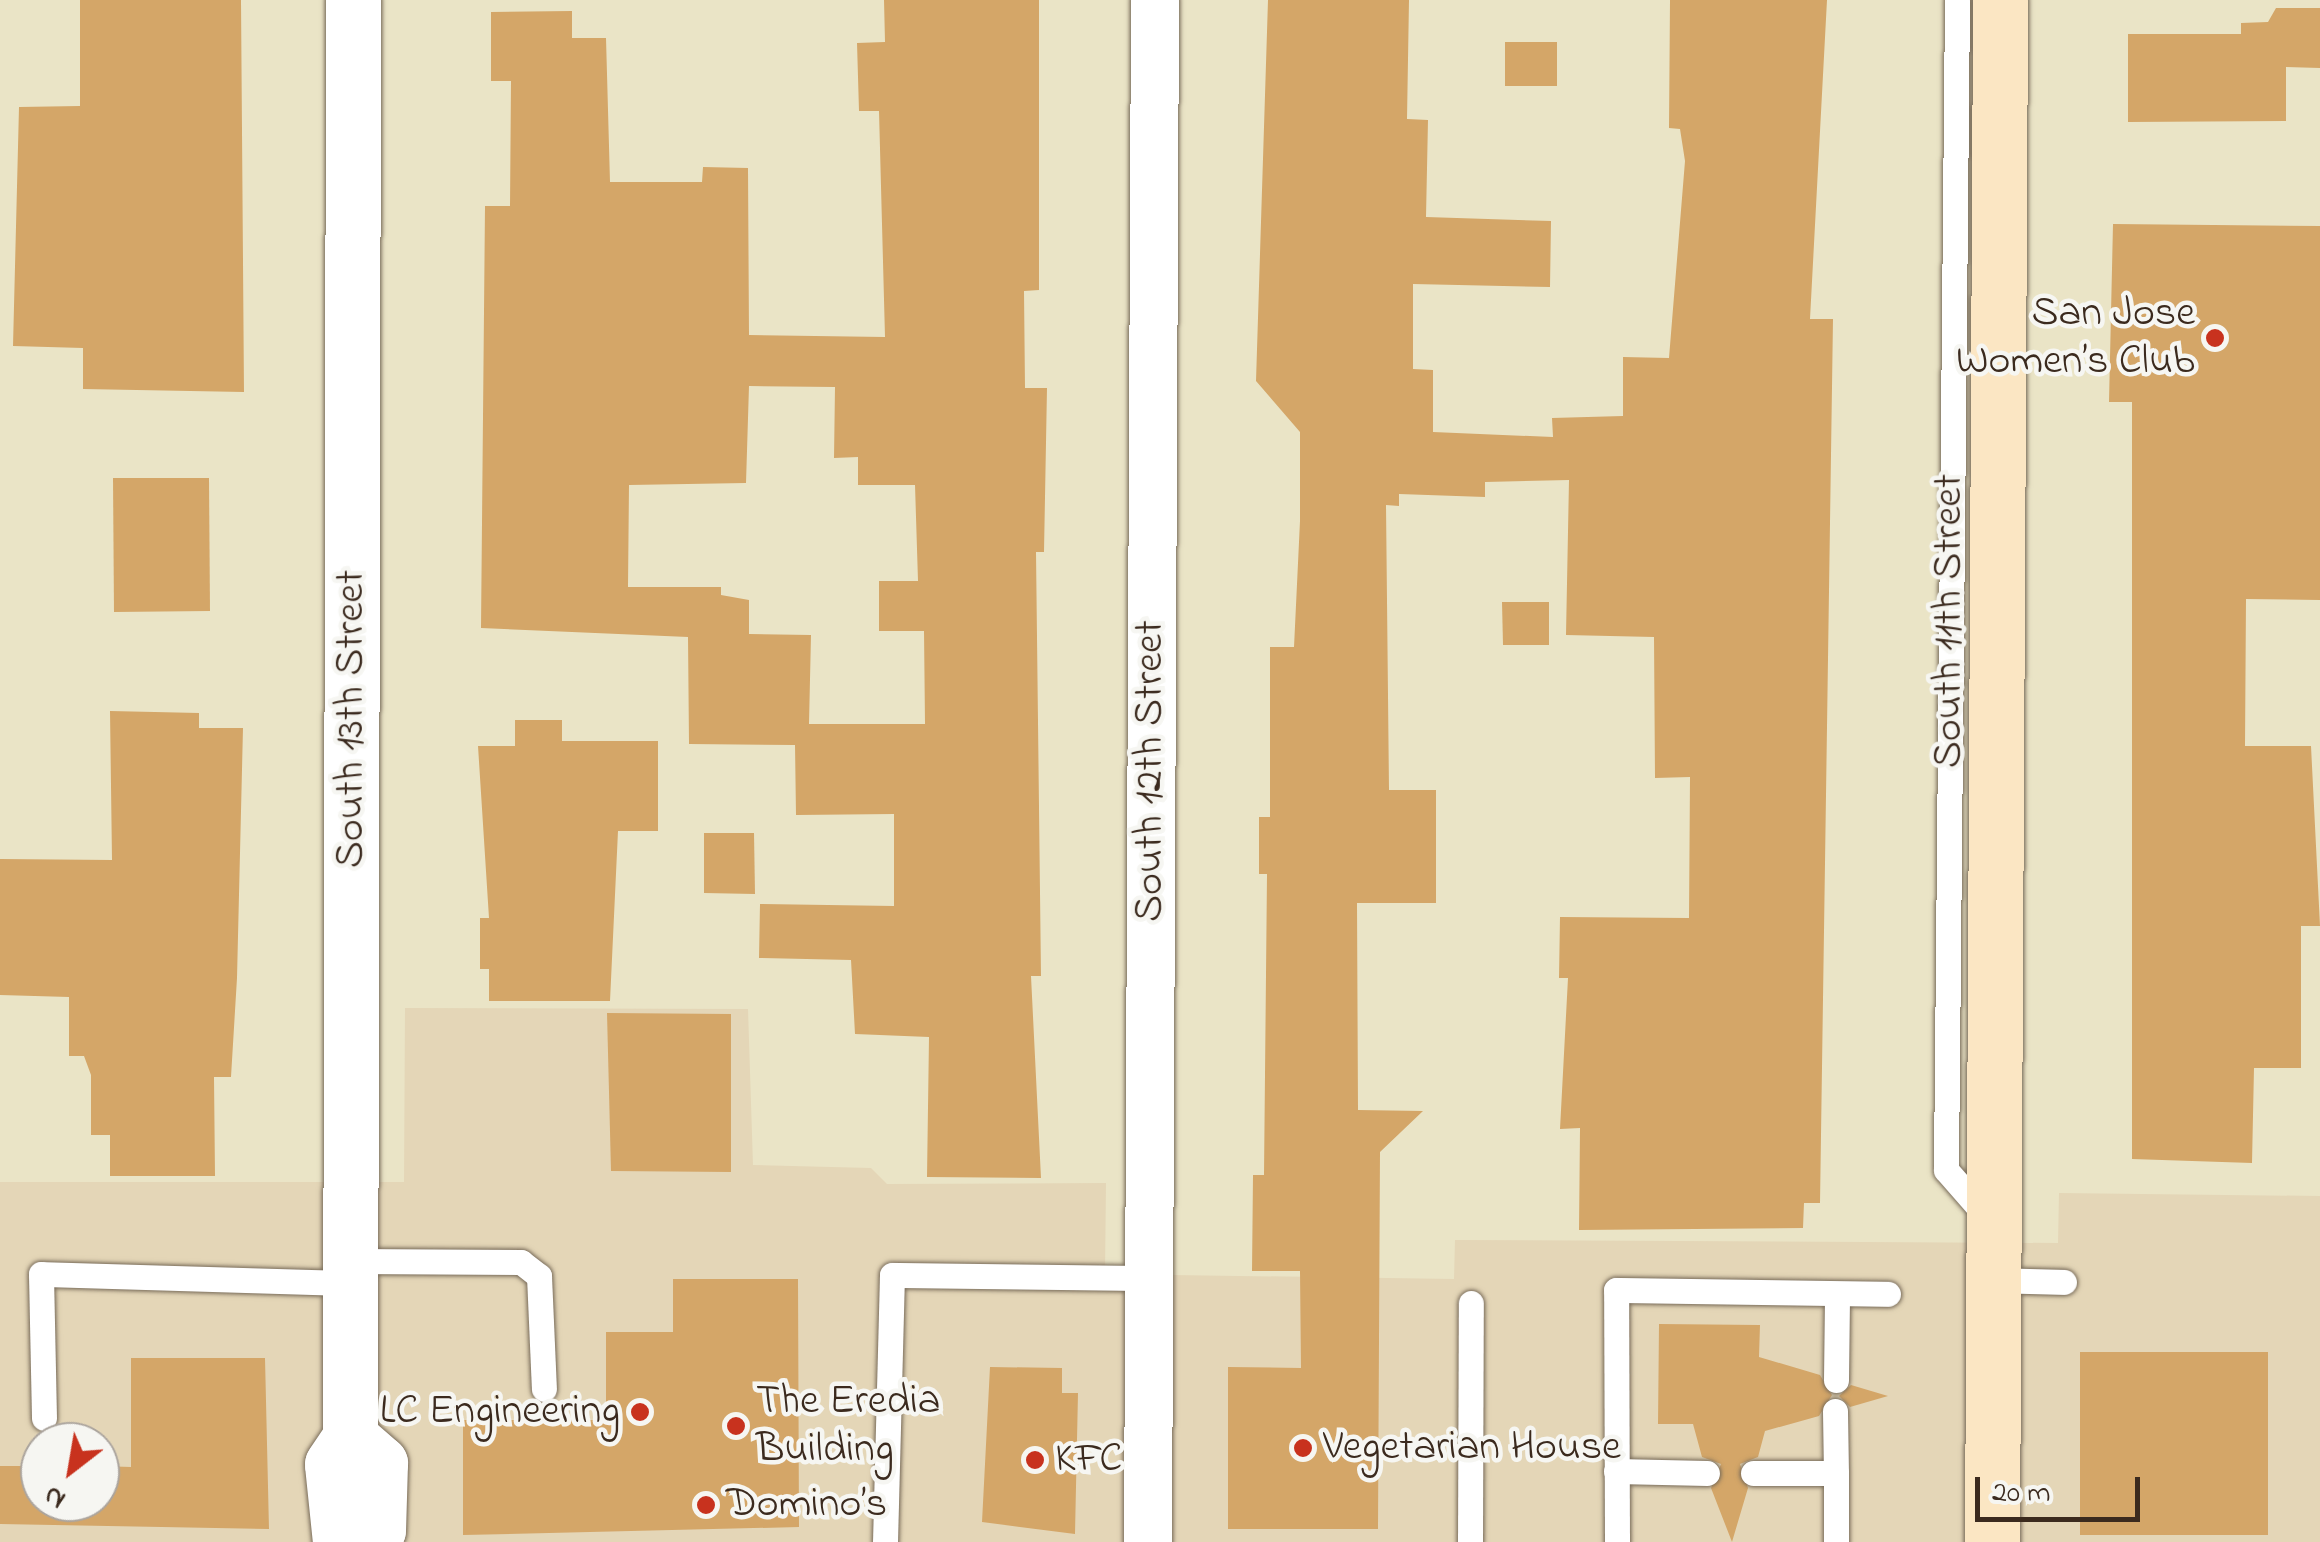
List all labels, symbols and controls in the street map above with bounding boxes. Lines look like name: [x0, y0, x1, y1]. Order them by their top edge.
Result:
place label: San Jose Women’s Club: [1956, 289, 2195, 388]
marker: San Jose Women’s Club: [2204, 327, 2226, 349]
street label: South 11th Street: [1925, 474, 1975, 768]
street label: South 13th Street: [327, 570, 377, 868]
street label: South 12th Street: [1126, 620, 1176, 922]
place label: The Eredia Building: [756, 1377, 940, 1475]
place label: LC Engineering: [380, 1387, 620, 1437]
marker: LC Engineering: [629, 1401, 651, 1423]
marker: The Eredia Building: [725, 1415, 747, 1437]
north arrow: [20, 1422, 120, 1522]
place label: Vegetarian House: [1323, 1423, 1621, 1473]
place label: KFC: [1055, 1435, 1122, 1485]
marker: Vegetarian House: [1292, 1437, 1314, 1459]
marker: KFC: [1024, 1449, 1046, 1471]
scale bar: [1980, 1457, 2145, 1519]
text: 20 m: [1992, 1472, 2051, 1516]
text: N: [37, 1474, 74, 1519]
place label: Domino’s: [726, 1480, 887, 1530]
marker: Domino’s: [695, 1494, 717, 1516]

